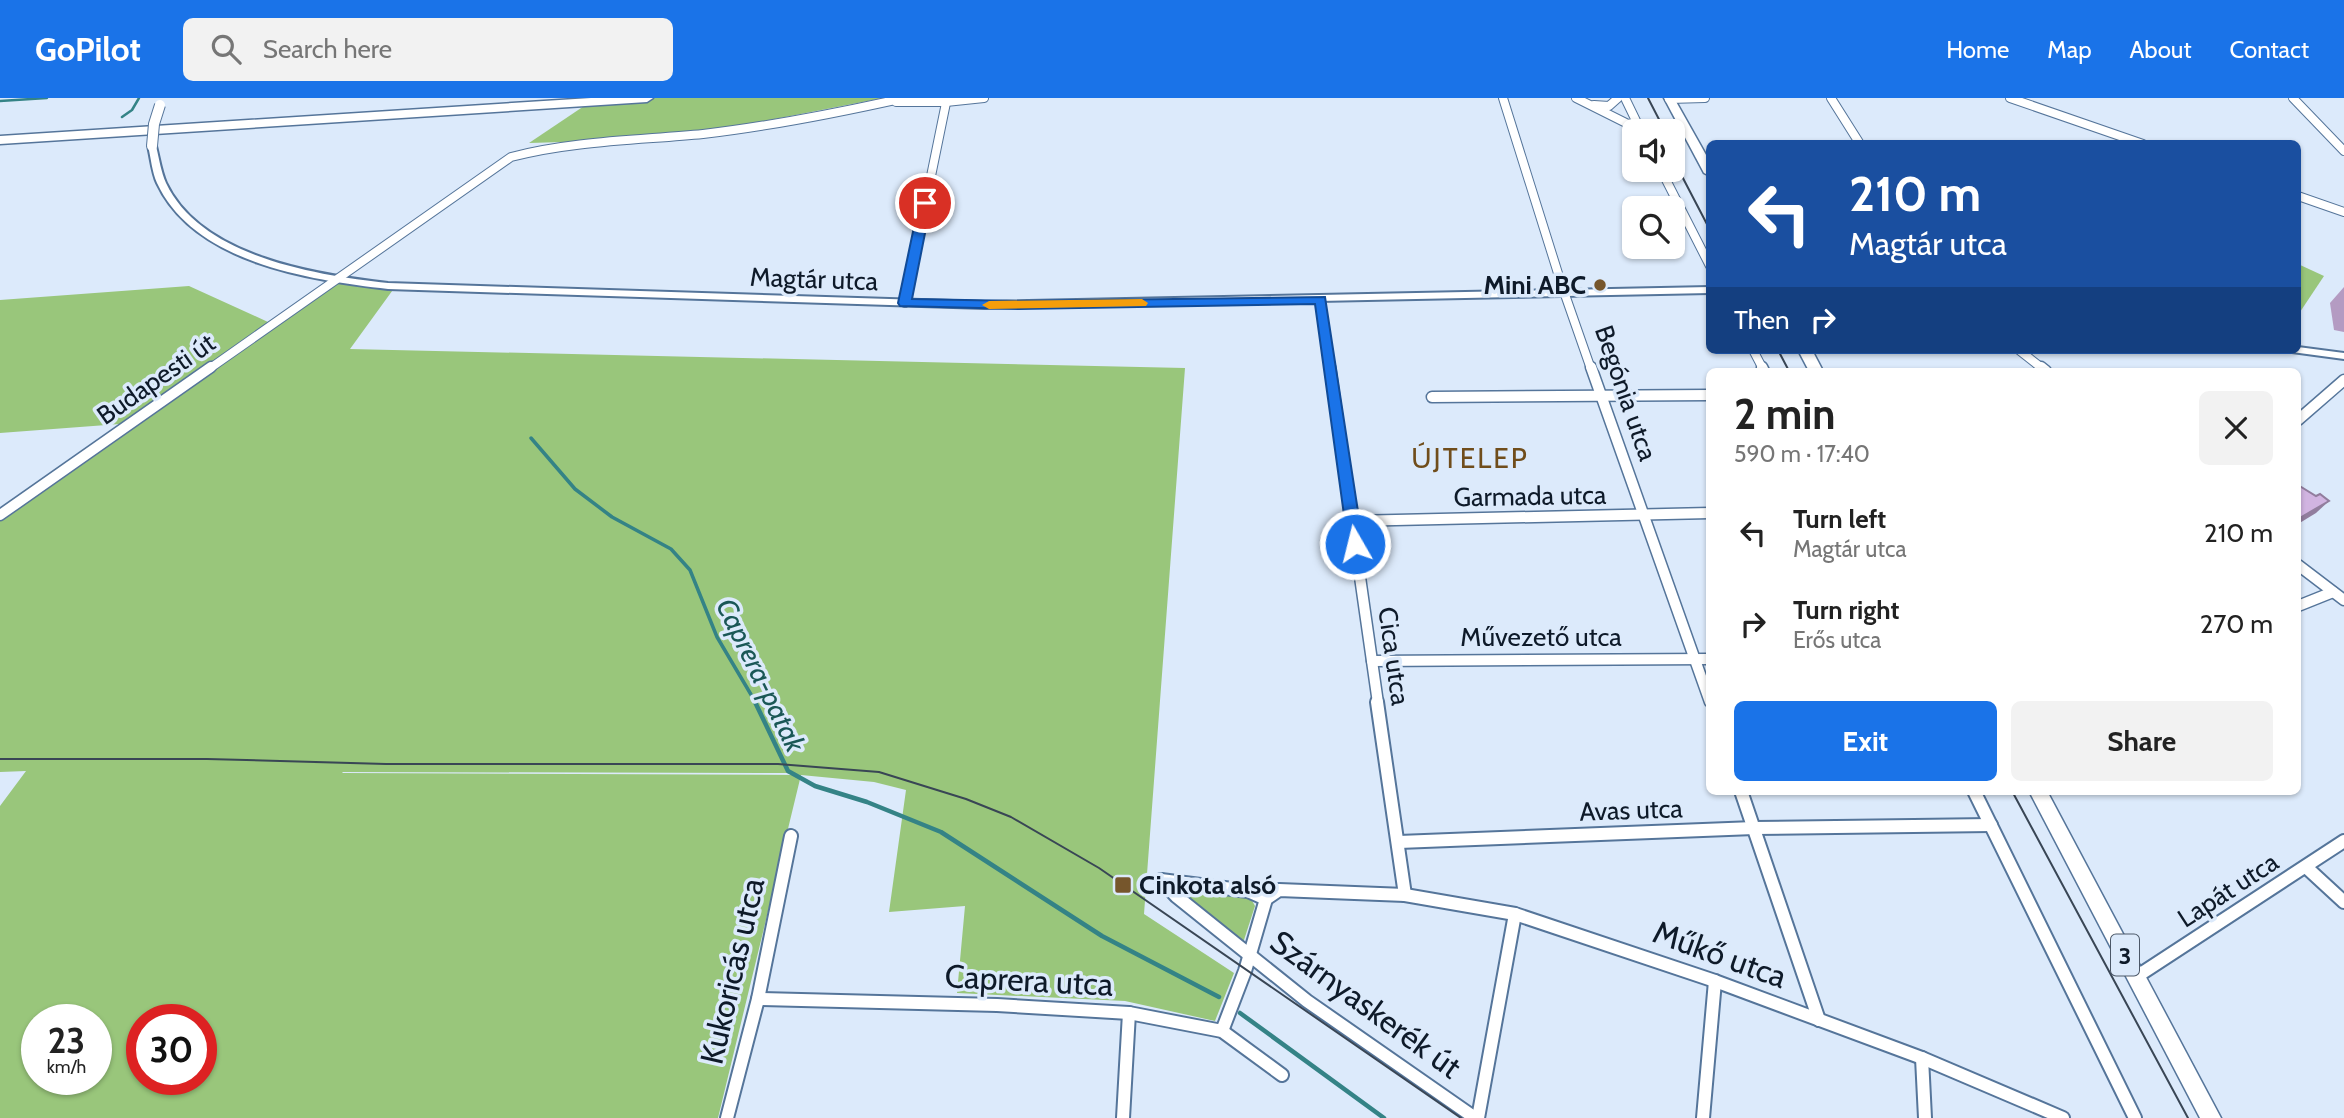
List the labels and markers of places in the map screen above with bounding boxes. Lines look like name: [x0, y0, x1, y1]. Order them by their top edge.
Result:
pin: [895, 173, 955, 233]
place label: Mini ABC: [1484, 269, 1586, 301]
marker: Mini ABC: [1592, 277, 1608, 293]
place label: Cinkota alsó: [1139, 869, 1276, 901]
marker: Cinkota alsó: [1113, 875, 1133, 895]

